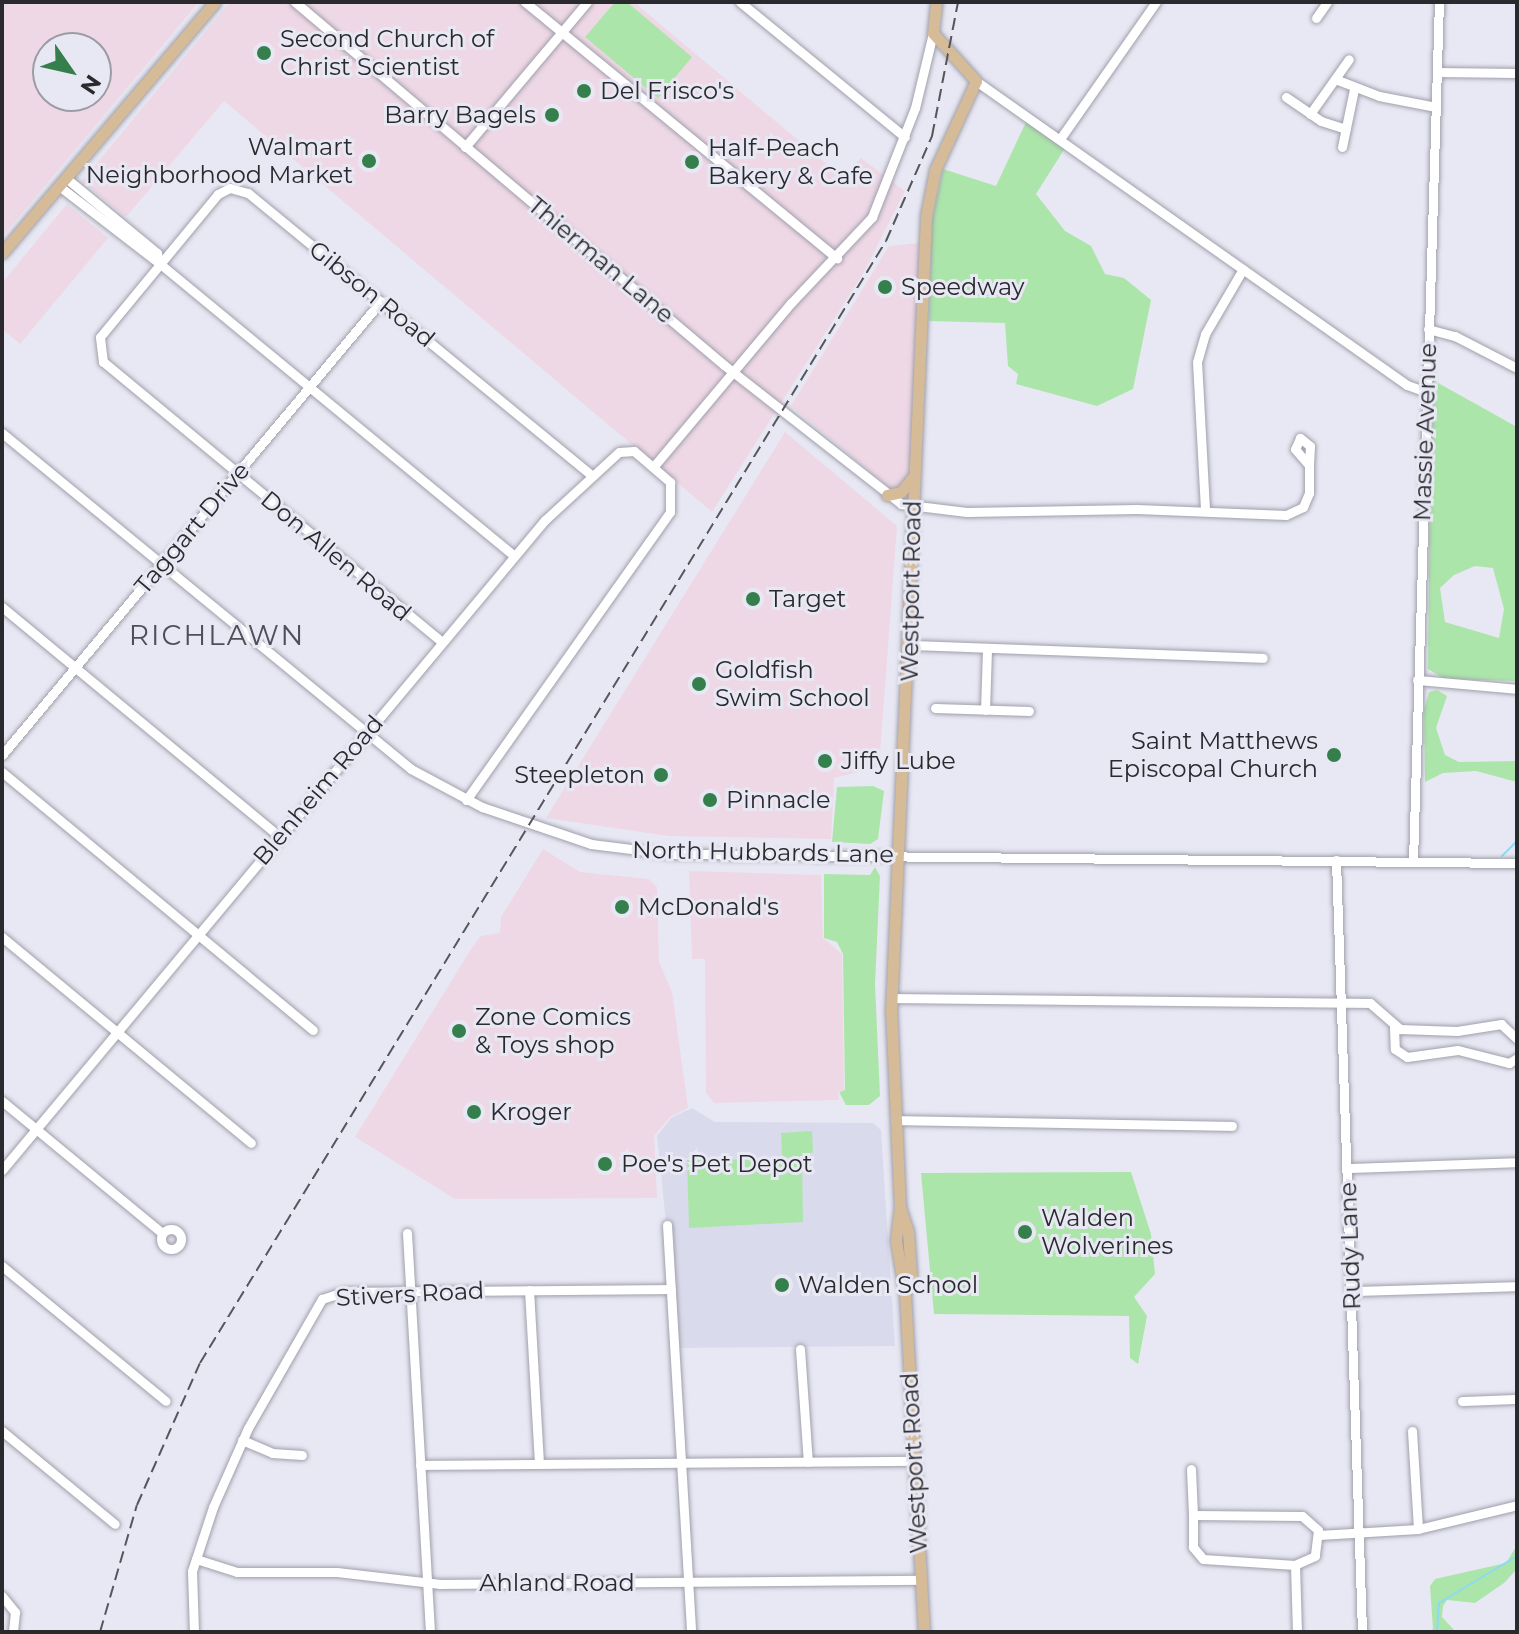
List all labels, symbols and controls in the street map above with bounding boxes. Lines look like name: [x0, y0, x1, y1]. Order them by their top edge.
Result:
place label: Second Church of Christ Scientist: [280, 25, 494, 81]
north arrow: [32, 32, 112, 112]
marker: Second Church of Christ Scientist: [255, 44, 273, 62]
text: N: [74, 70, 107, 100]
place label: Del Frisco's: [600, 77, 734, 105]
marker: Del Frisco's: [575, 82, 593, 100]
place label: Barry Bagels: [384, 101, 536, 129]
marker: Barry Bagels: [543, 106, 561, 124]
place label: Walmart Neighborhood Market: [86, 133, 353, 189]
place label: Half-Peach Bakery & Cafe: [708, 134, 873, 190]
marker: Walmart Neighborhood Market: [360, 152, 378, 170]
marker: Half-Peach Bakery & Cafe: [683, 153, 701, 171]
street label: Thierman Lane: [522, 191, 680, 329]
street label: Gibson Road: [303, 235, 441, 353]
place label: Speedway: [901, 273, 1025, 301]
marker: Speedway: [876, 278, 894, 296]
street label: Massie Avenue: [1407, 342, 1443, 522]
street label: Taggart Drive: [129, 456, 255, 600]
street label: Don Allen Road: [255, 485, 417, 627]
street label: Westport Road: [895, 500, 927, 682]
place label: Target: [769, 585, 846, 613]
marker: Target: [744, 590, 762, 608]
district label: RICHLAWN: [129, 618, 305, 652]
place label: Goldfish Swim School: [715, 656, 870, 712]
marker: Goldfish Swim School: [690, 675, 708, 693]
street label: Blenheim Road: [247, 709, 389, 871]
place label: Saint Matthews Episcopal Church: [1108, 727, 1318, 783]
marker: Saint Matthews Episcopal Church: [1325, 746, 1343, 764]
place label: Jiffy Lube: [841, 747, 956, 775]
marker: Jiffy Lube: [816, 752, 834, 770]
place label: Steepleton: [514, 761, 645, 789]
marker: Steepleton: [652, 766, 670, 784]
place label: Pinnacle: [726, 786, 831, 814]
marker: Pinnacle: [701, 791, 719, 809]
street label: North Hubbards Lane: [632, 835, 894, 869]
place label: McDonald's: [638, 893, 779, 921]
marker: McDonald's: [613, 898, 631, 916]
place label: Zone Comics & Toys shop: [475, 1003, 631, 1059]
marker: Zone Comics & Toys shop: [450, 1022, 468, 1040]
place label: Kroger: [490, 1098, 572, 1126]
marker: Kroger: [465, 1103, 483, 1121]
place label: Poe's Pet Depot: [621, 1150, 813, 1178]
marker: Poe's Pet Depot: [596, 1155, 614, 1173]
street label: Rudy Lane: [1333, 1182, 1367, 1310]
place label: Walden Wolverines: [1041, 1204, 1173, 1260]
marker: Walden Wolverines: [1016, 1223, 1034, 1241]
place label: Walden School: [798, 1271, 978, 1299]
street label: Stivers Road: [335, 1276, 485, 1312]
marker: Walden School: [773, 1276, 791, 1294]
street label: Westport Road: [895, 1372, 933, 1554]
street label: Ahland Road: [479, 1569, 635, 1597]

